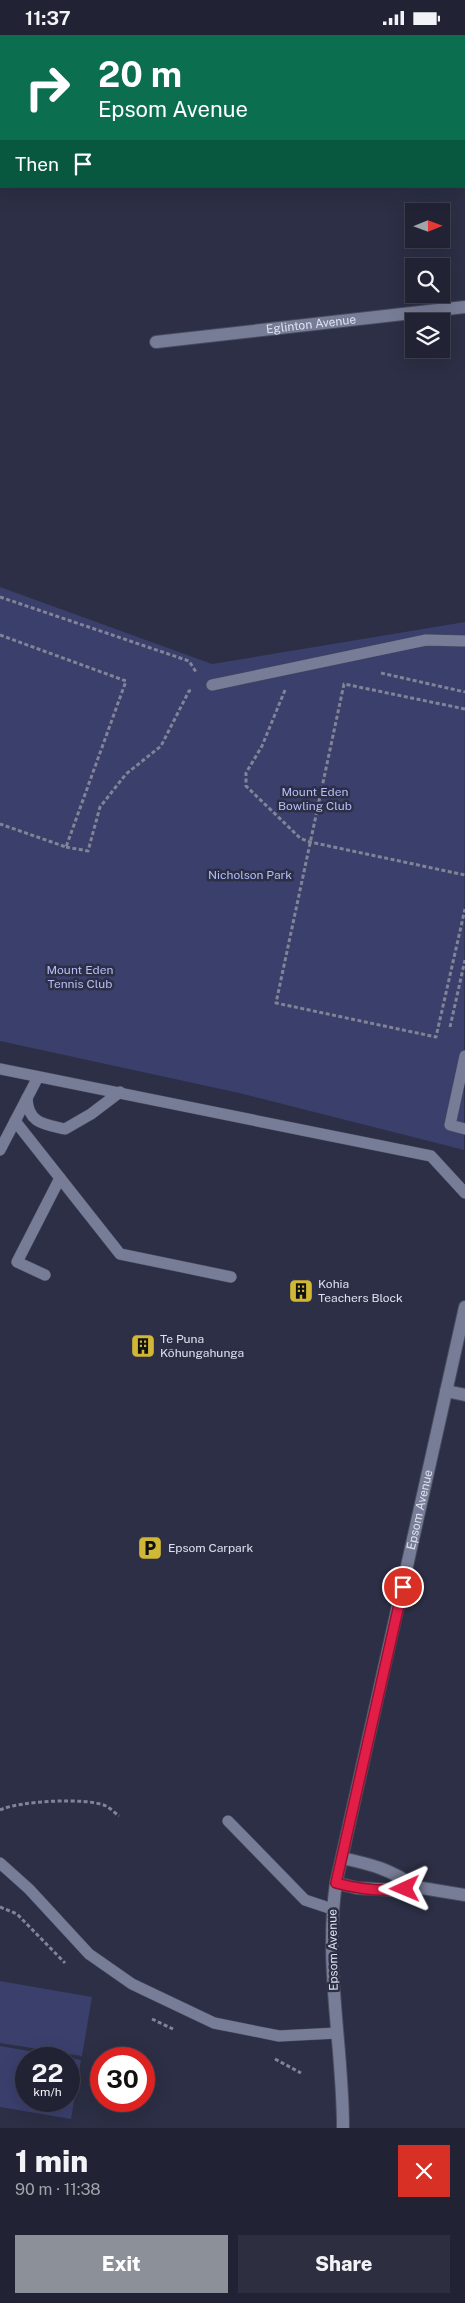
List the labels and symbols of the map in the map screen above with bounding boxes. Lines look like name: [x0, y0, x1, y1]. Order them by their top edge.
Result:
north arrow: [405, 203, 450, 247]
street label: Eglinton Avenue: [265, 312, 357, 336]
park label: Mount Eden Bowling Club: [278, 785, 352, 813]
park label: Nicholson Park: [208, 868, 292, 882]
park label: Mount Eden Tennis Club: [47, 963, 113, 991]
place label: Kohia Teachers Block: [318, 1277, 403, 1305]
building icon: Kohia Teachers Block: [288, 1278, 314, 1304]
place label: Te Puna Kōhungahunga: [160, 1332, 244, 1360]
building icon: Te Puna Kōhungahunga: [130, 1333, 156, 1359]
street label: Epsom Avenue: [404, 1468, 435, 1551]
parking icon: Epsom Carpark: [137, 1535, 163, 1561]
place label: Epsom Carpark: [168, 1541, 253, 1555]
pin: [382, 1566, 424, 1608]
position arrow: [378, 1862, 430, 1914]
street label: Epsom Avenue: [325, 1909, 341, 1991]
speed limit sign: 30: [90, 2047, 155, 2112]

